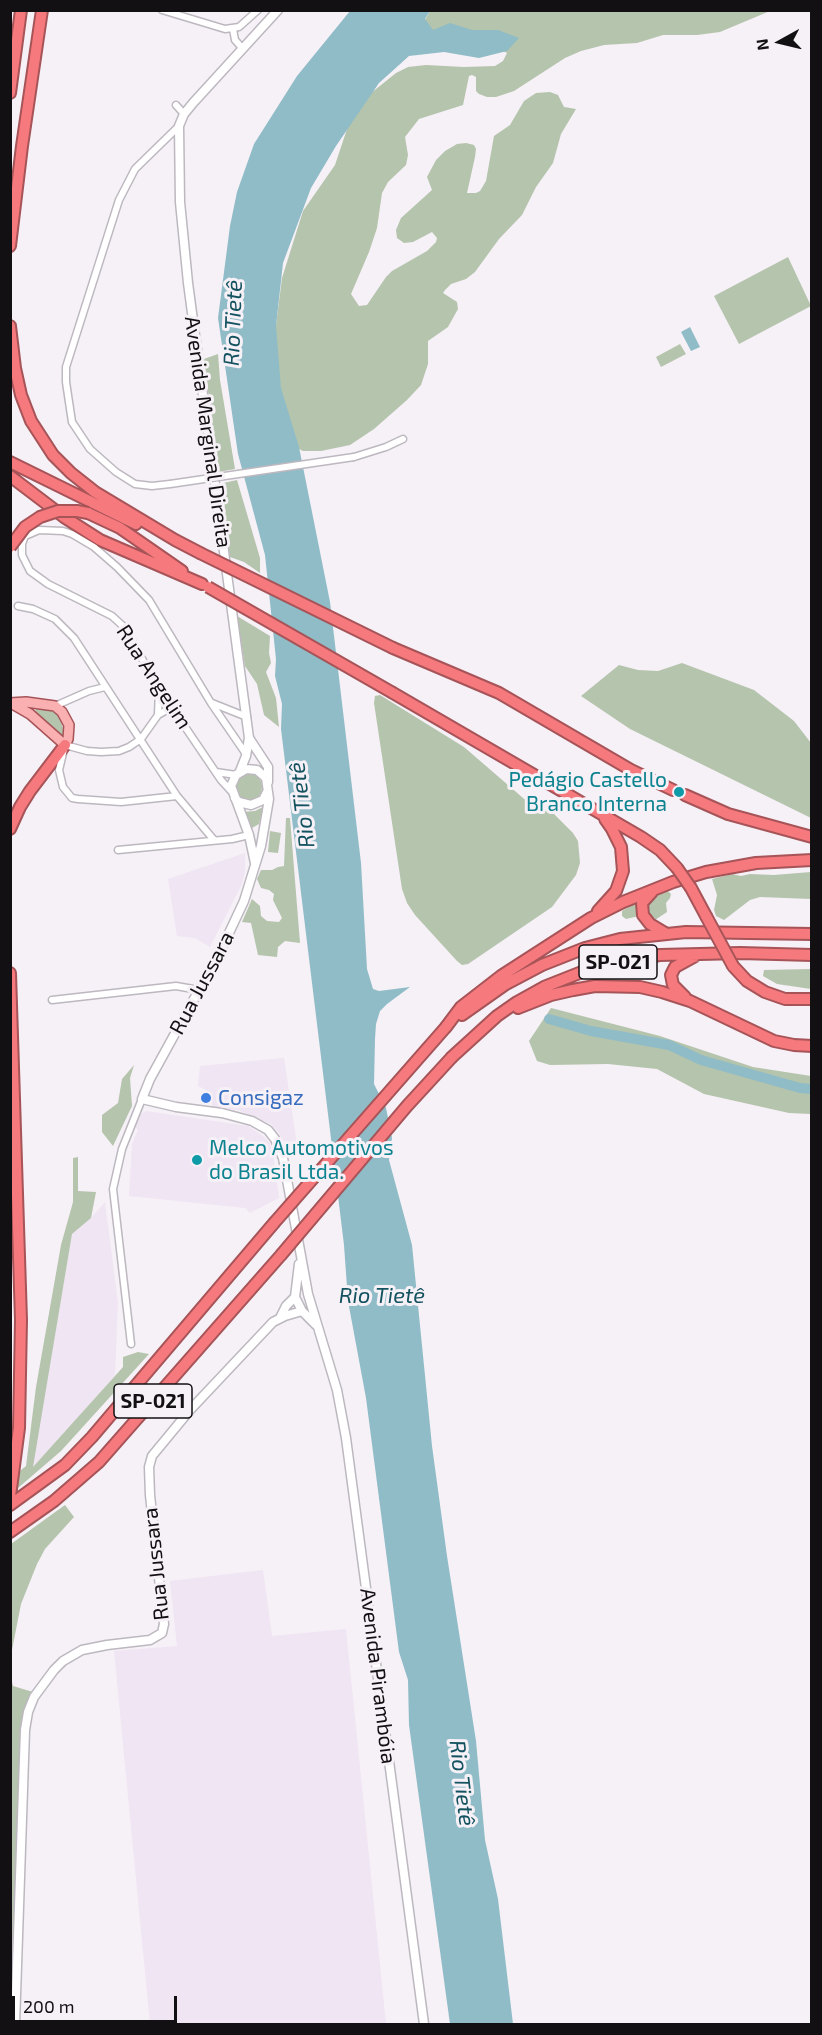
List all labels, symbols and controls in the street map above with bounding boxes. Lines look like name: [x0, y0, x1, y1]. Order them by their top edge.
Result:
north arrow: [750, 12, 810, 72]
text: N: [751, 38, 772, 52]
water label: Rio Tietê: [218, 279, 248, 367]
street label: Avenida Marginal Direita: [179, 315, 237, 549]
street label: Rua Angelim: [111, 620, 197, 734]
water label: Rio Tietê: [284, 761, 320, 849]
place label: Pedágio Castello Branco Interna: [509, 767, 667, 817]
marker: Pedágio Castello Branco Interna: [672, 785, 686, 799]
street label: Rua Jussara: [164, 927, 240, 1039]
road number: SP-021: [579, 945, 657, 979]
place label: Consigaz: [218, 1085, 304, 1111]
marker: Consigaz: [199, 1091, 213, 1105]
place label: Melco Automotivos do Brasil Ltda.: [209, 1135, 394, 1185]
marker: Melco Automotivos do Brasil Ltda.: [190, 1153, 204, 1167]
water label: Rio Tietê: [339, 1283, 425, 1309]
road number: SP-021: [114, 1384, 192, 1418]
street label: Rua Jussara: [138, 1506, 174, 1622]
street label: Avenida Pirambóia: [355, 1587, 401, 1765]
water label: Rio Tietê: [444, 1739, 480, 1827]
scale bar: [15, 1984, 180, 2022]
text: 200 m: [23, 1995, 75, 2017]

